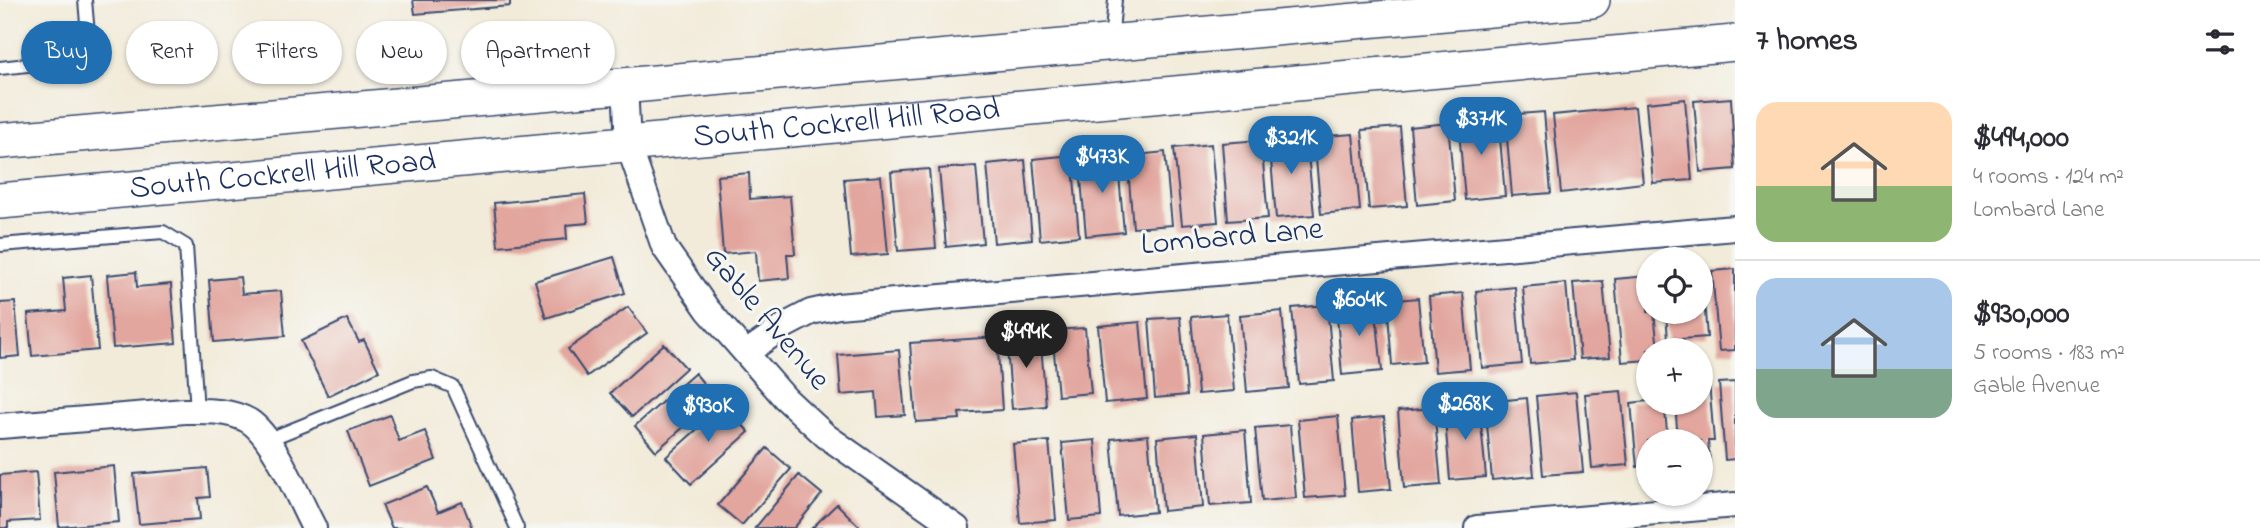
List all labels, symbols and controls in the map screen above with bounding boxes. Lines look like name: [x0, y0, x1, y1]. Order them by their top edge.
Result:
text: 7 homes: [1756, 20, 1858, 64]
chip: Buy: [21, 21, 112, 84]
chip: Rent: [126, 21, 218, 84]
chip: Filters: [232, 21, 342, 84]
chip: New: [356, 21, 447, 84]
chip: Apartment: [461, 21, 615, 84]
icon: filters: [2201, 23, 2239, 61]
street label: South Cockrell Hill Road: [691, 87, 1002, 161]
pin: $371K: [1432, 97, 1530, 157]
text: $371K: [1455, 103, 1507, 136]
pin: $321K: [1242, 116, 1340, 176]
text: $494,000: [1973, 117, 2069, 161]
text: $321K: [1264, 122, 1318, 155]
icon: home: [1812, 130, 1896, 214]
pin: $473K: [1053, 136, 1151, 195]
street label: South Cockrell Hill Road: [127, 138, 438, 213]
text: $473K: [1075, 141, 1129, 174]
text: 4 rooms · 124 m²: [1973, 161, 2124, 194]
text: Lombard Lane: [1973, 194, 2104, 227]
street label: Lombard Lane: [1139, 207, 1326, 269]
street label: Gable Avenue: [691, 236, 841, 402]
map controls: [1636, 247, 1713, 506]
button: locate: [1636, 247, 1713, 324]
pin: $604K: [1310, 278, 1408, 338]
text: $604K: [1332, 284, 1386, 317]
text: $930,000: [1973, 293, 2070, 337]
icon: home: [1812, 306, 1896, 390]
pin: $494K: [977, 310, 1075, 370]
text: $494K: [1001, 316, 1051, 349]
text: 5 rooms · 183 m²: [1973, 337, 2125, 370]
button: +: [1636, 338, 1713, 415]
text: Gable Avenue: [1973, 370, 2100, 403]
pin: $268K: [1416, 382, 1514, 442]
pin: $930K: [659, 384, 757, 444]
text: $268K: [1437, 388, 1493, 421]
text: $930K: [682, 390, 734, 423]
button: −: [1636, 429, 1713, 506]

